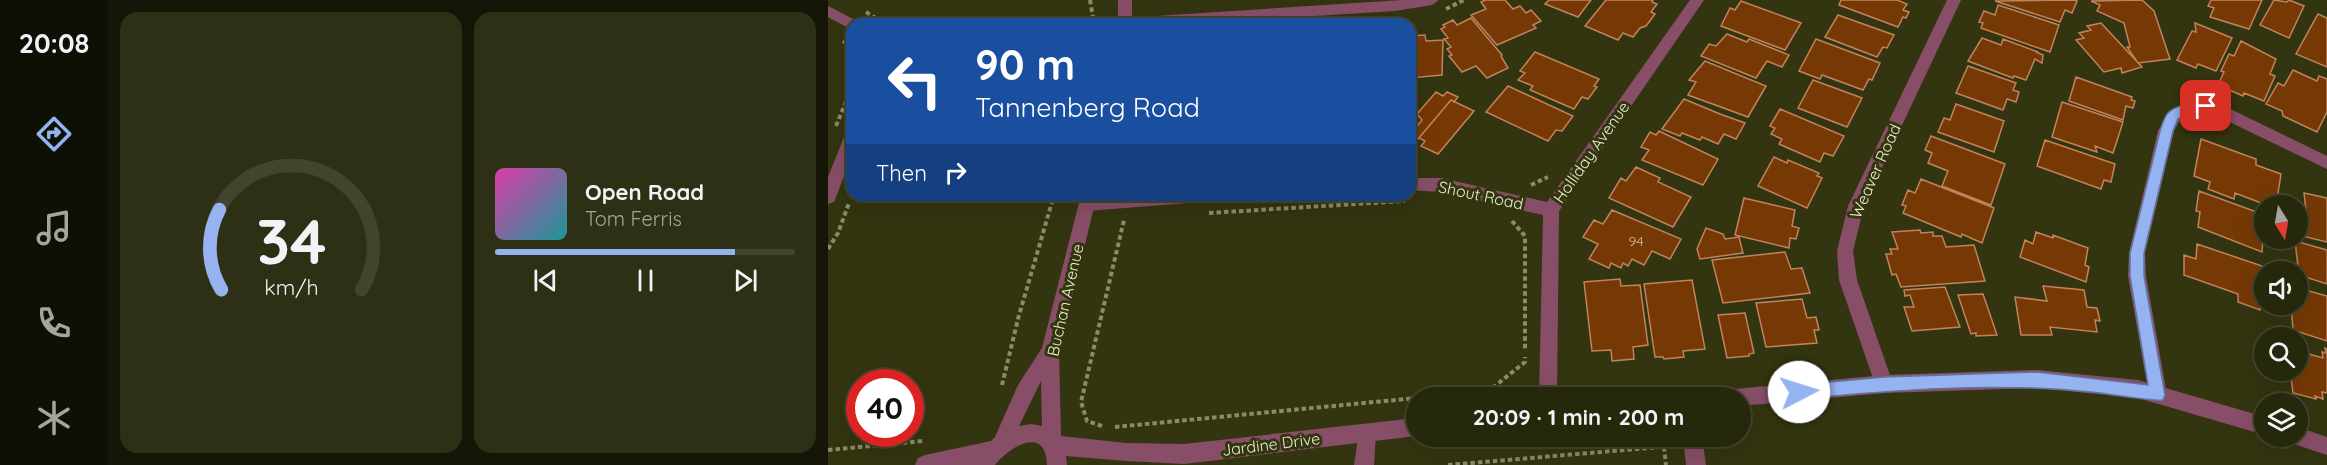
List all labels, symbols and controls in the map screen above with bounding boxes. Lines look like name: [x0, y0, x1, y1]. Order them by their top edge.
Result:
text: 20:08: [19, 26, 89, 60]
text: 90 m: [975, 38, 1075, 91]
icon: left: [876, 42, 954, 120]
pin: [2180, 80, 2231, 131]
icon: arrive: [2189, 89, 2222, 122]
text: Tannenberg Road: [975, 90, 1200, 124]
street label: Holliday Avenue: [1549, 97, 1633, 207]
icon: directions: [33, 113, 75, 155]
street label: Weaver Road: [1845, 121, 1905, 221]
icon: right: [939, 156, 972, 189]
text: Then: [876, 159, 927, 187]
street label: Shout Road: [1437, 176, 1525, 214]
text: Open Road: [585, 178, 704, 206]
north arrow: [2254, 195, 2308, 249]
map controls: [2254, 195, 2308, 447]
text: 34: [256, 202, 326, 280]
text: Tom Ferris: [585, 206, 682, 231]
icon: music: [33, 207, 75, 249]
house number: 94: [1628, 232, 1644, 250]
street label: Buchan Avenue: [1042, 242, 1088, 358]
button: sound: [2254, 261, 2308, 315]
icon: previous: [529, 264, 562, 297]
icon: pause: [629, 264, 662, 297]
icon: next: [729, 264, 762, 297]
text: km/h: [264, 274, 318, 300]
icon: phone: [33, 302, 75, 344]
button: search: [2254, 327, 2308, 381]
position arrow: [1767, 360, 1831, 424]
speed limit sign: 40: [846, 369, 924, 447]
button: layers: [2254, 393, 2308, 447]
icon: climate: [33, 397, 75, 439]
text: 20:09 · 1 min · 200 m: [1473, 403, 1684, 431]
street label: Jardine Drive: [1221, 428, 1321, 460]

